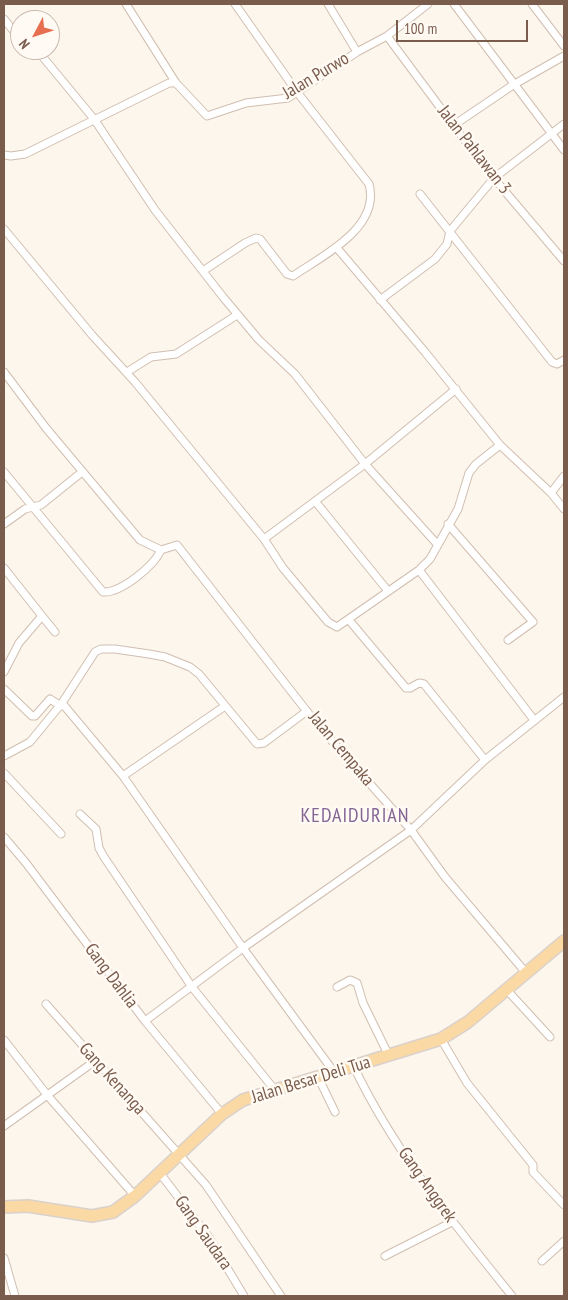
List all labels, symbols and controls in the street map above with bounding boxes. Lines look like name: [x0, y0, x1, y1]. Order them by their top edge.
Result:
north arrow: [10, 10, 60, 60]
scale bar: [398, 10, 530, 42]
text: 100 m: [404, 19, 437, 38]
text: N: [15, 35, 34, 53]
street label: Jalan Purwo: [279, 48, 353, 104]
street label: Jalan Pahlawan 3: [433, 101, 515, 199]
street label: Jalan Cempaka: [304, 707, 378, 791]
district label: KEDAIDURIAN: [299, 804, 411, 828]
street label: Gang Dahlia: [80, 939, 142, 1013]
street label: Gang Kenanga: [74, 1039, 150, 1119]
street label: Jalan Besar Deli Tua: [249, 1052, 373, 1108]
street label: Gang Anggrek: [393, 1143, 461, 1227]
street label: Gang Saudara: [170, 1192, 236, 1274]

